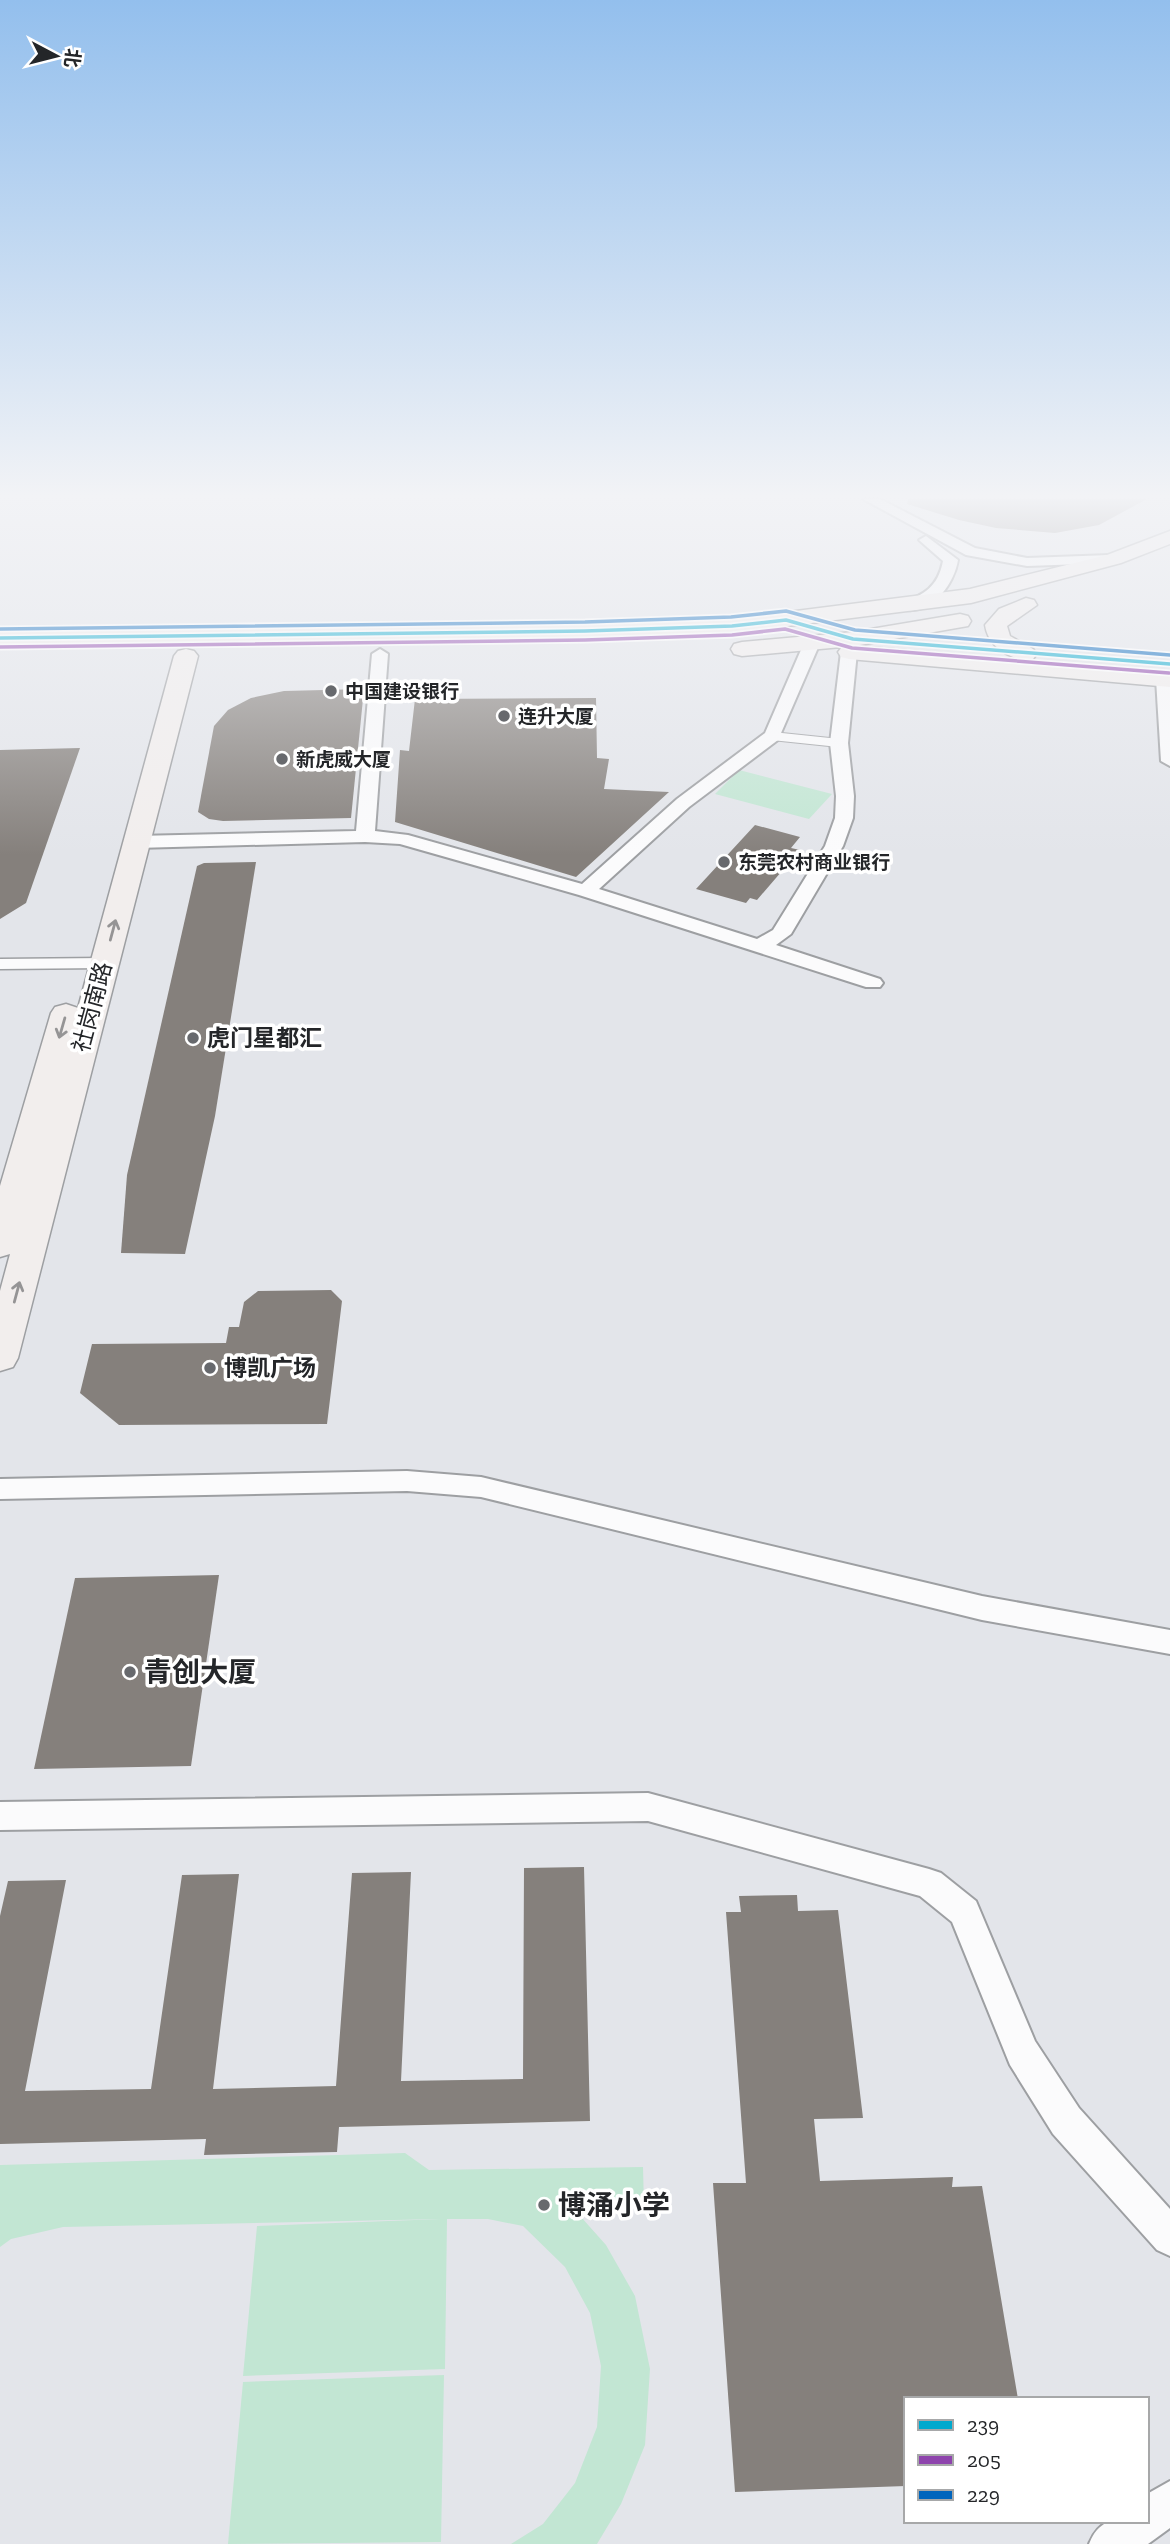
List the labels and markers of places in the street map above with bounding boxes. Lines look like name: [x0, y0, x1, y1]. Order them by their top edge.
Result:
place label: 中国建设银行: [345, 680, 459, 703]
marker: 中国建设银行: [323, 683, 339, 699]
place label: 连升大厦: [518, 705, 594, 728]
marker: 连升大厦: [496, 708, 512, 724]
place label: 新虎威大厦: [296, 748, 391, 771]
marker: 新虎威大厦: [274, 751, 290, 767]
place label: 东莞农村商业银行: [738, 851, 890, 874]
marker: 东莞农村商业银行: [716, 854, 732, 870]
place label: 虎门星都汇: [207, 1024, 322, 1052]
marker: 虎门星都汇: [185, 1030, 201, 1046]
place label: 博凯广场: [224, 1354, 316, 1382]
marker: 博凯广场: [202, 1360, 218, 1376]
place label: 青创大厦: [144, 1656, 256, 1689]
marker: 青创大厦: [122, 1664, 138, 1680]
place label: 博涌小学: [558, 2189, 670, 2222]
marker: 博涌小学: [536, 2197, 552, 2213]

